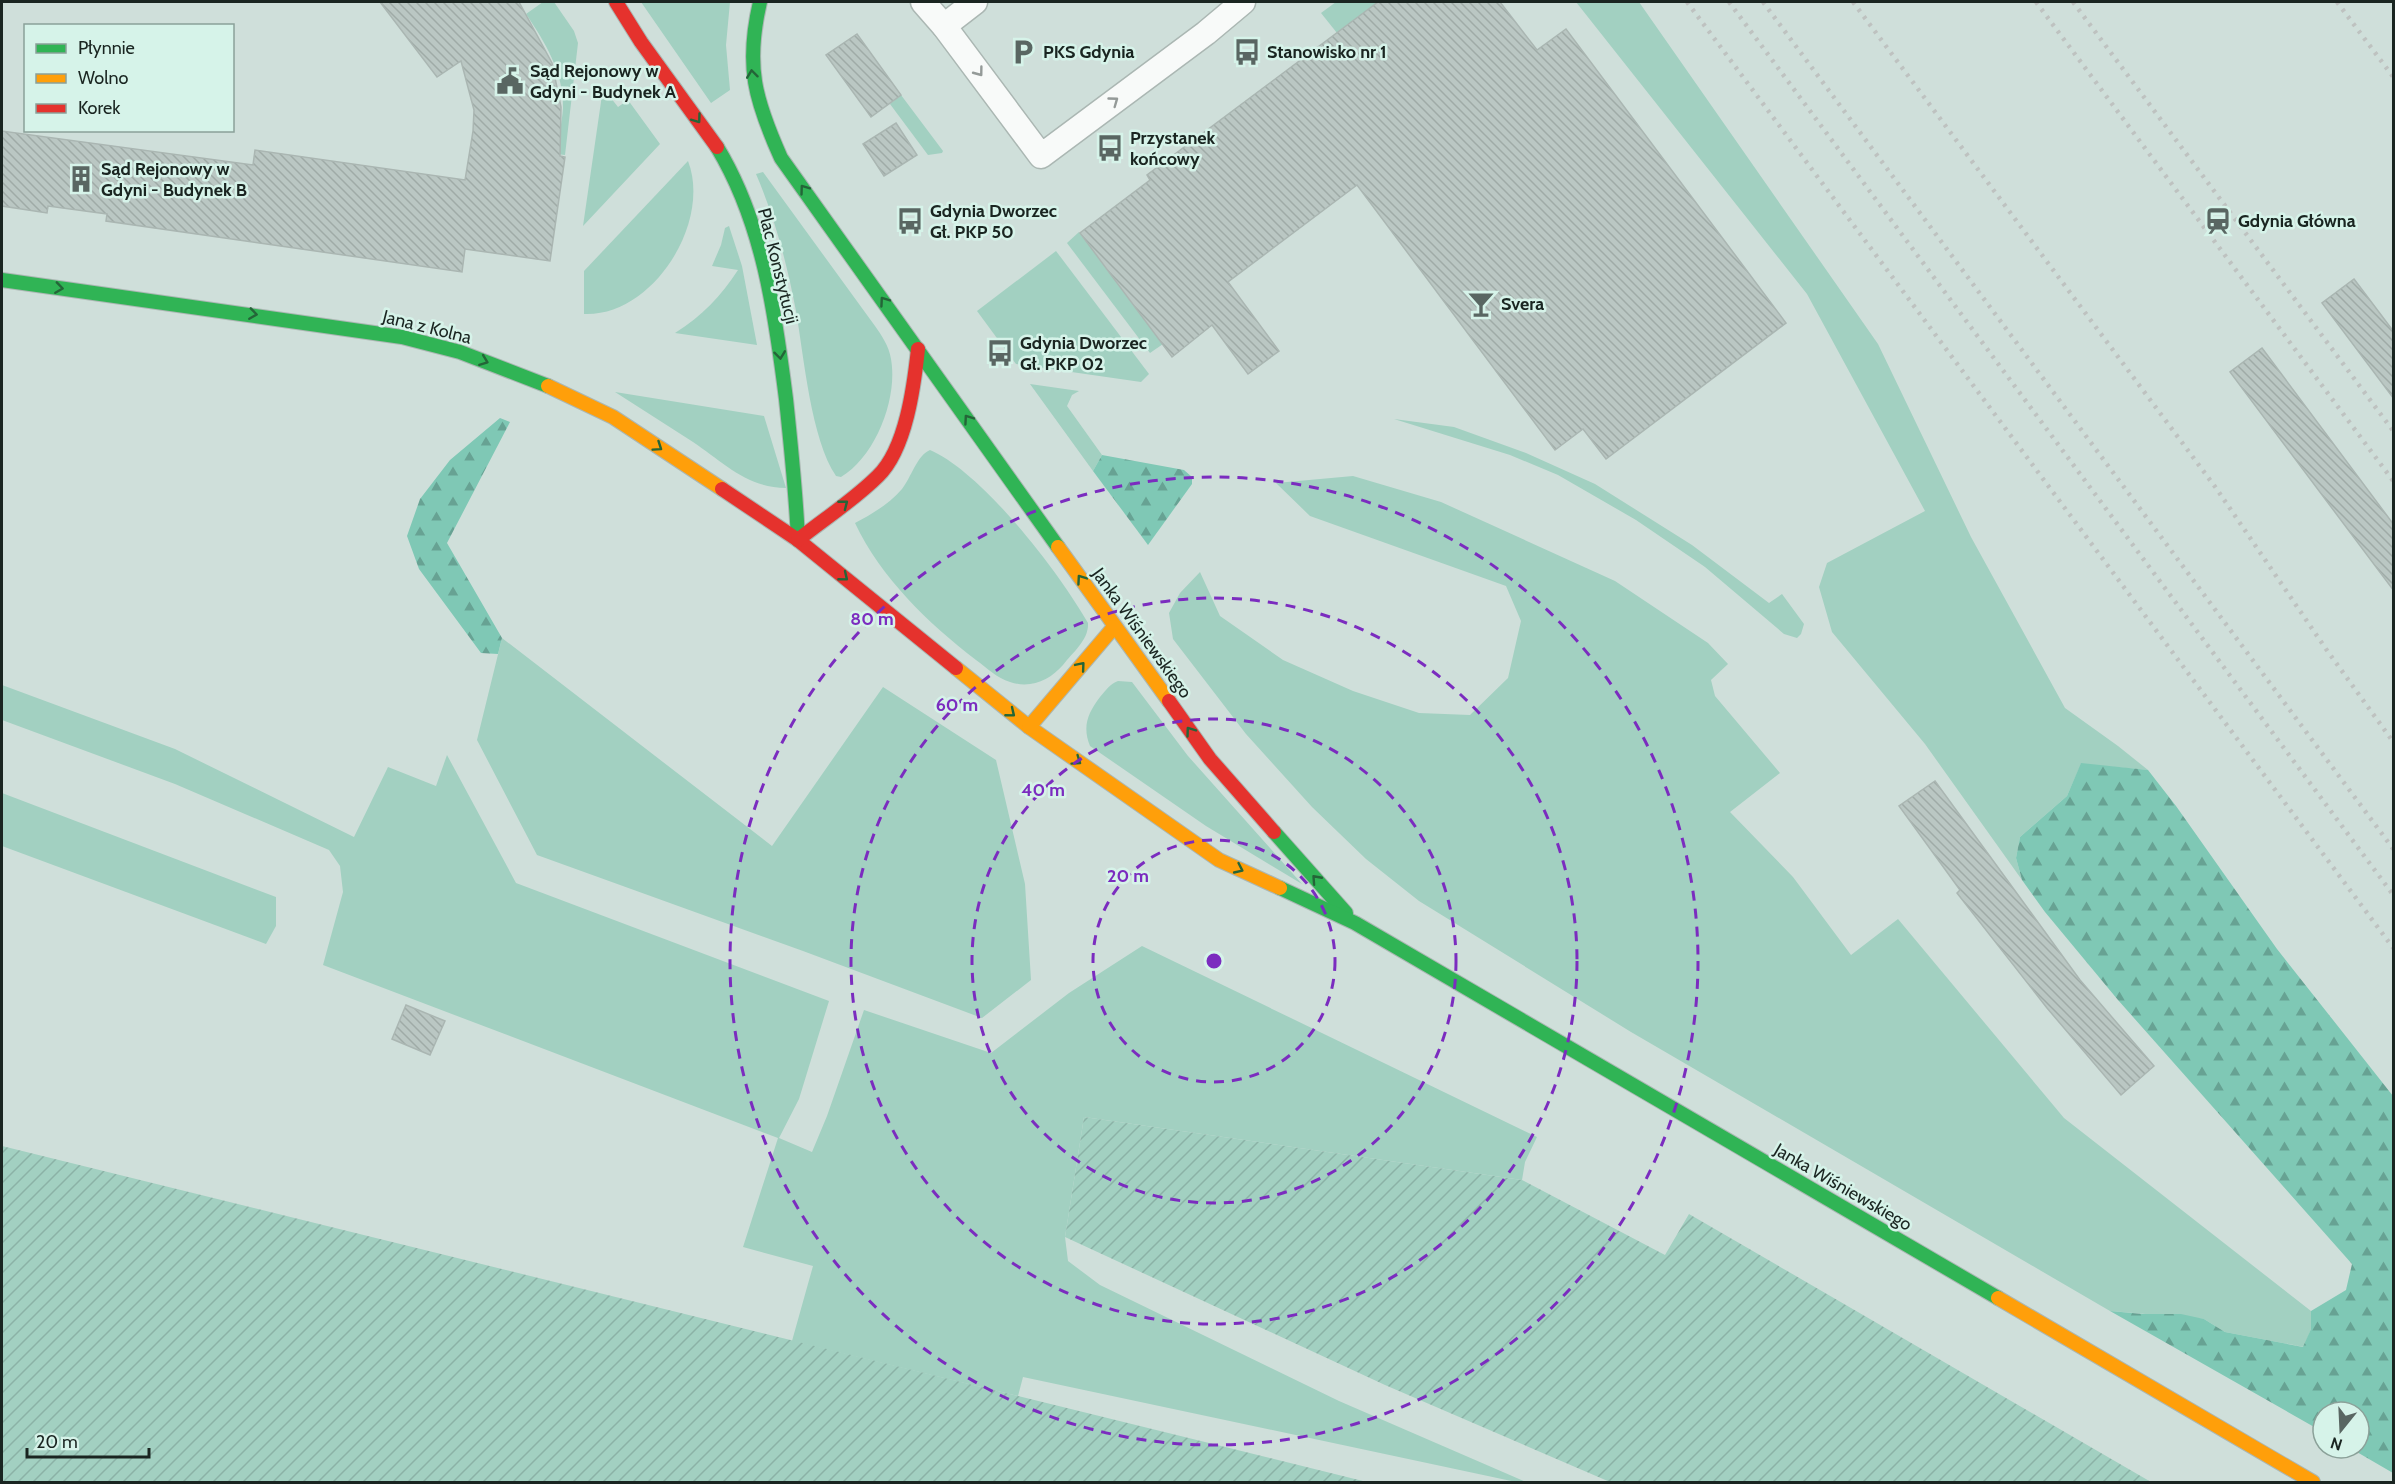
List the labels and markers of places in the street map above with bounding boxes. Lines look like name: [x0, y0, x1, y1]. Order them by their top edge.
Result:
parking icon: PKS Gdynia: [1008, 37, 1038, 67]
bus stop icon: Stanowisko nr 1: [1232, 37, 1262, 67]
place label: PKS Gdynia: [1043, 41, 1134, 63]
place label: Stanowisko nr 1: [1267, 41, 1387, 63]
place label: Sąd Rejonowy w Gdyni - Budynek A: [530, 60, 677, 103]
public building icon: Sąd Rejonowy w Gdyni - Budynek A: [495, 66, 525, 96]
place label: Przystanek końcowy: [1130, 127, 1216, 170]
bus stop icon: Przystanek końcowy: [1095, 133, 1125, 163]
place label: Sąd Rejonowy w Gdyni - Budynek B: [101, 158, 247, 201]
building icon: Sąd Rejonowy w Gdyni - Budynek B: [66, 164, 96, 194]
place label: Gdynia Dworzec Gł. PKP 50: [930, 200, 1057, 243]
bus stop icon: Gdynia Dworzec Gł. PKP 50: [895, 206, 925, 236]
station icon: Gdynia Główna: [2203, 206, 2233, 236]
place label: Gdynia Główna: [2238, 210, 2356, 232]
bar icon: Svera: [1466, 289, 1496, 319]
place label: Svera: [1501, 293, 1544, 315]
place label: Gdynia Dworzec Gł. PKP 02: [1020, 332, 1147, 375]
bus stop icon: Gdynia Dworzec Gł. PKP 02: [985, 338, 1015, 368]
centre of rings: [1204, 951, 1224, 971]

